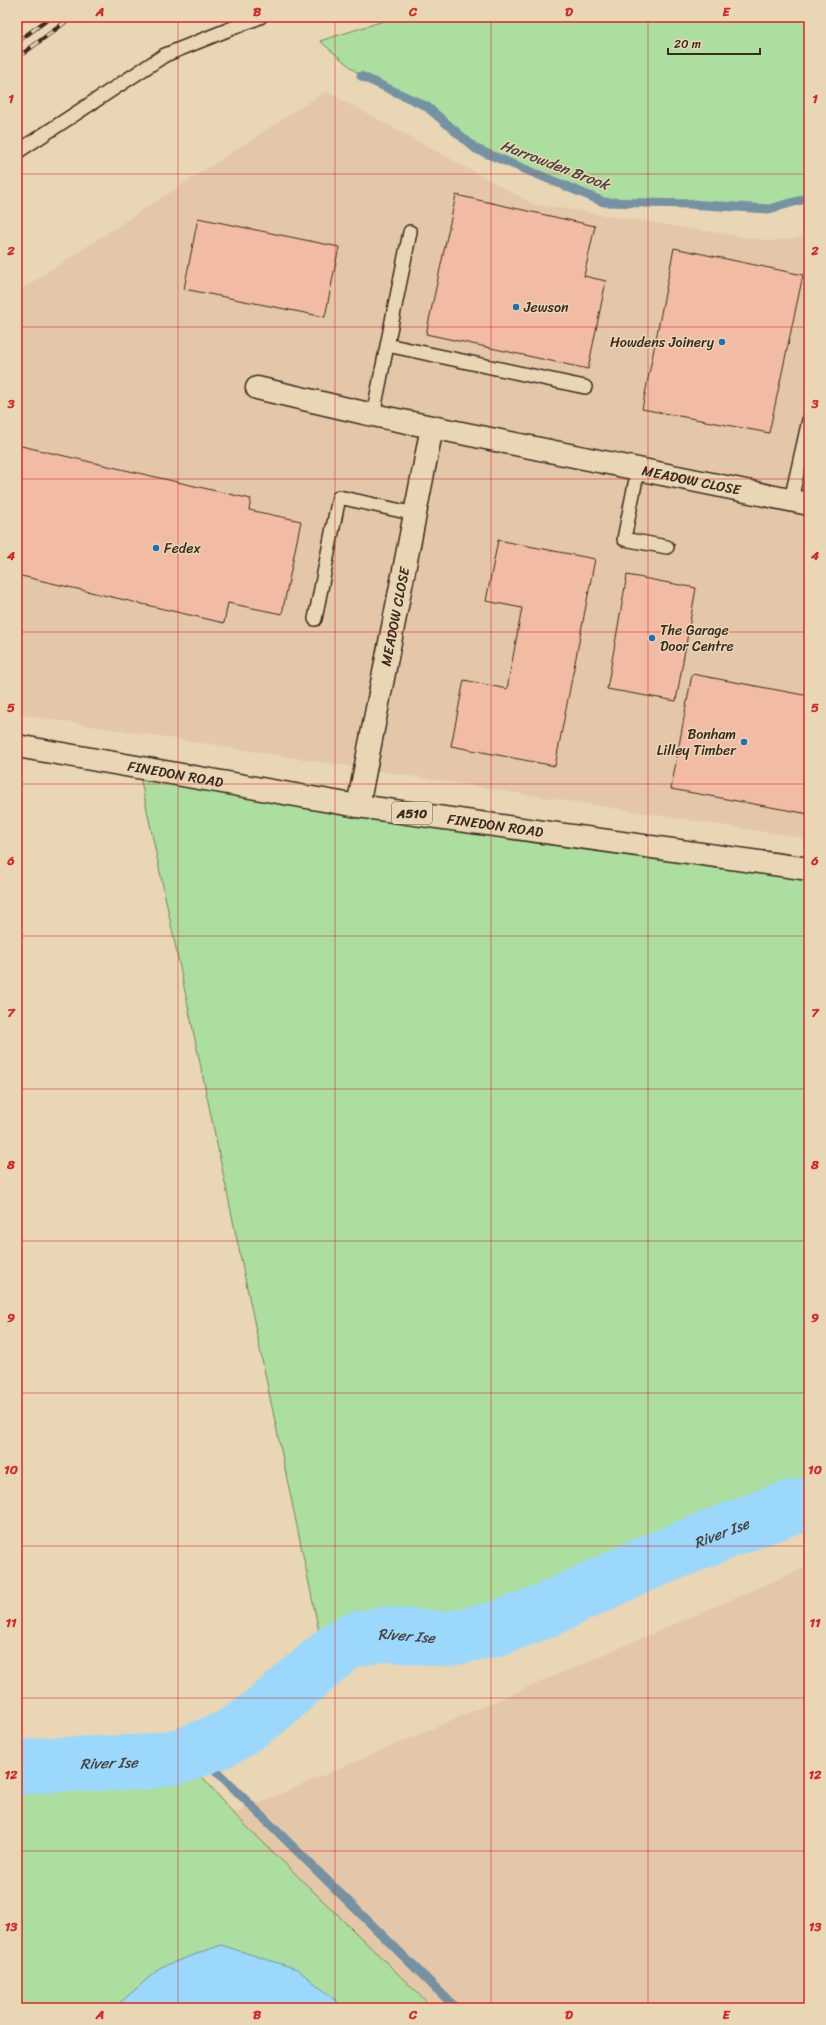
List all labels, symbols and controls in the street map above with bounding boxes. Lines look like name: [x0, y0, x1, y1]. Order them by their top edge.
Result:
text: A: [95, 0, 104, 23]
text: B: [253, 0, 262, 23]
text: C: [408, 0, 418, 23]
text: D: [565, 0, 573, 23]
text: E: [722, 0, 731, 23]
scale bar: [668, 30, 760, 56]
text: 20 m: [674, 33, 701, 55]
text: 1: [8, 87, 14, 110]
text: 1: [812, 87, 818, 110]
water label: Harrowden Brook: [497, 132, 615, 198]
text: 2: [6, 239, 15, 262]
text: 2: [810, 239, 819, 262]
place label: Jewson: [523, 295, 569, 320]
marker: Jewson: [511, 302, 521, 312]
place label: Howdens Joinery: [610, 330, 715, 355]
marker: Howdens Joinery: [717, 337, 727, 347]
text: 3: [6, 392, 15, 415]
text: 3: [810, 392, 819, 415]
street label: MEADOW CLOSE: [640, 458, 744, 502]
place label: Fedex: [164, 536, 201, 561]
marker: Fedex: [151, 543, 161, 553]
text: 4: [6, 544, 16, 567]
text: 4: [810, 544, 820, 567]
street label: MEADOW CLOSE: [373, 564, 417, 668]
place label: The Garage Door Centre: [660, 618, 734, 659]
marker: The Garage Door Centre: [647, 633, 657, 643]
text: 5: [7, 696, 15, 719]
text: 5: [811, 696, 819, 719]
place label: Bonham Lilley Timber: [657, 722, 737, 763]
marker: Bonham Lilley Timber: [739, 737, 749, 747]
street label: FINEDON ROAD: [126, 753, 226, 795]
road number: A510: [392, 802, 432, 824]
street label: FINEDON ROAD: [446, 806, 546, 844]
text: 6: [6, 849, 15, 872]
text: 6: [810, 849, 819, 872]
text: 7: [7, 1001, 16, 1024]
text: 7: [811, 1001, 820, 1024]
text: 8: [6, 1153, 15, 1176]
text: 8: [810, 1153, 819, 1176]
text: 9: [7, 1306, 15, 1329]
text: 9: [811, 1306, 819, 1329]
text: 10: [4, 1458, 18, 1481]
text: 10: [808, 1458, 822, 1481]
water label: River Ise: [690, 1510, 754, 1556]
text: 11: [5, 1611, 17, 1634]
text: 11: [809, 1611, 821, 1634]
water label: River Ise: [375, 1621, 438, 1651]
water label: River Ise: [80, 1749, 140, 1777]
text: 12: [4, 1763, 18, 1786]
text: 12: [808, 1763, 822, 1786]
text: 13: [5, 1915, 18, 1938]
text: 13: [809, 1915, 822, 1938]
text: A: [95, 2003, 104, 2025]
text: B: [253, 2003, 262, 2025]
text: C: [408, 2003, 418, 2025]
text: D: [565, 2003, 573, 2025]
text: E: [722, 2003, 731, 2025]

